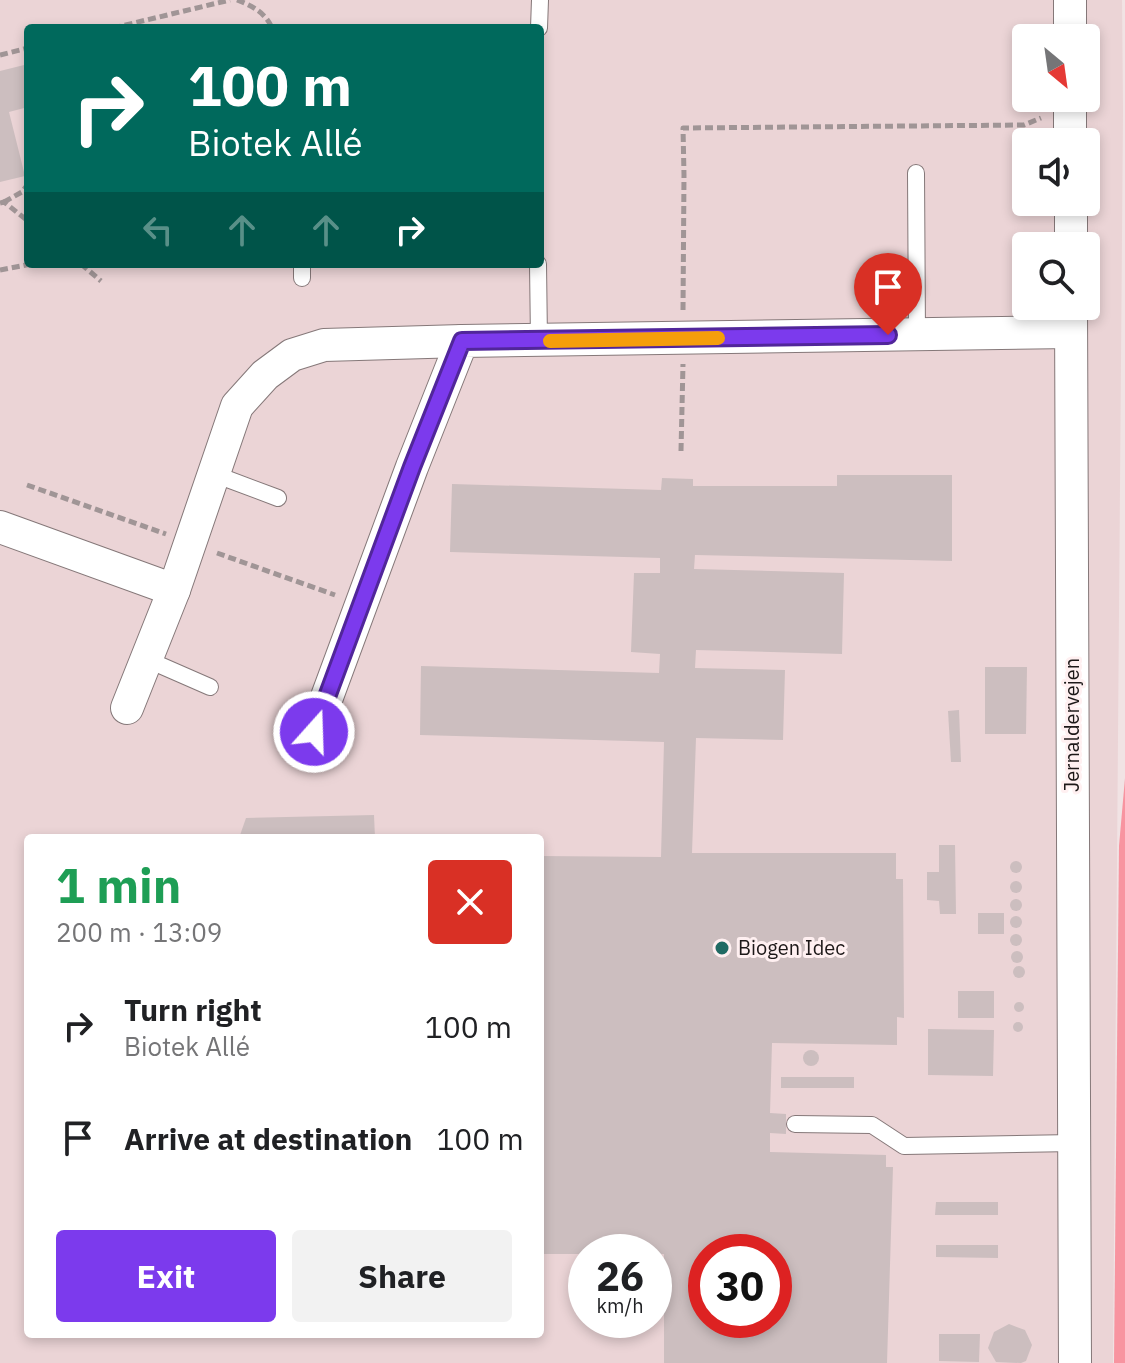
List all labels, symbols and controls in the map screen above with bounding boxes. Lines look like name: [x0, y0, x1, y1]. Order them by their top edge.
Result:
north arrow: [1012, 24, 1100, 112]
map controls: [1012, 24, 1100, 320]
text: 100 m: [188, 49, 352, 121]
icon: right: [56, 56, 160, 160]
text: Biotek Allé: [188, 119, 363, 166]
button: sound: [1012, 128, 1100, 216]
icon: left: [136, 208, 180, 252]
icon: ahead: [220, 208, 264, 252]
icon: ahead: [304, 208, 348, 252]
icon: right: [388, 208, 432, 252]
button: search: [1012, 232, 1100, 320]
pin: [854, 253, 922, 335]
icon: arrive: [866, 265, 910, 309]
street label: Jernaldervejen: [1058, 658, 1085, 792]
position arrow: [272, 690, 356, 774]
text: 1 min: [56, 854, 181, 916]
button: close: [428, 860, 512, 944]
text: 200 m · 13:09: [56, 915, 222, 949]
place label: Biogen Idec: [738, 934, 845, 961]
marker: Biogen Idec: [713, 939, 731, 957]
text: Turn right: [124, 990, 262, 1029]
icon: right: [56, 1004, 100, 1048]
text: 100 m: [425, 1007, 512, 1046]
text: Biotek Allé: [124, 1029, 250, 1063]
icon: arrive: [56, 1116, 100, 1160]
text: Arrive at destination: [124, 1119, 412, 1158]
text: 100 m: [436, 1119, 524, 1158]
button: Exit: [56, 1230, 276, 1322]
button: Share: [292, 1230, 512, 1322]
speed limit sign: 30: [688, 1234, 792, 1338]
text: 26: [596, 1250, 644, 1302]
text: km/h: [596, 1292, 644, 1319]

